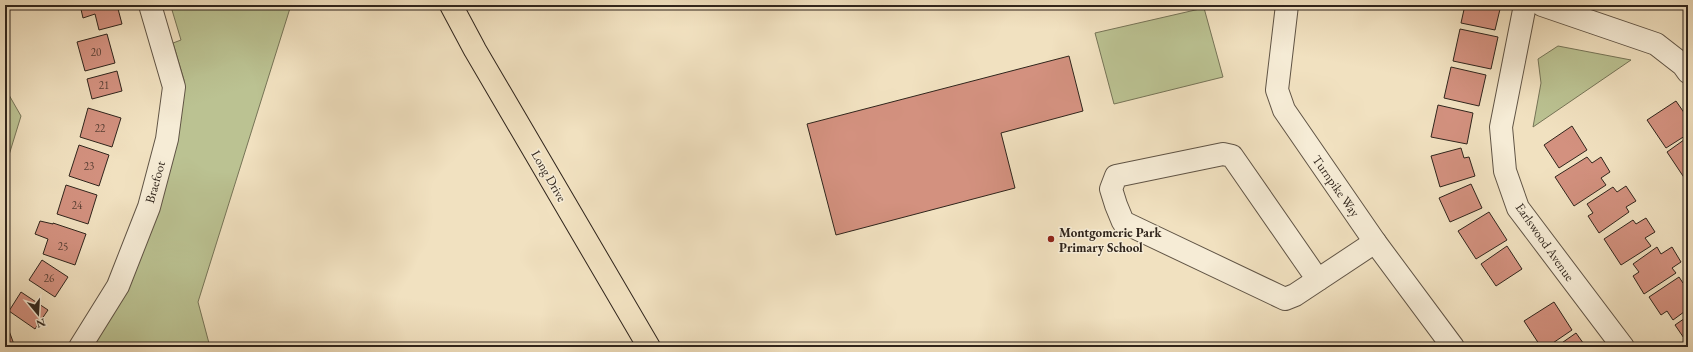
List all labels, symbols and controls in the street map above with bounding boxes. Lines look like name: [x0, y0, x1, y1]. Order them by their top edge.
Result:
house number: 20: [91, 45, 101, 59]
house number: 21: [99, 78, 109, 92]
house number: 22: [95, 121, 106, 135]
street label: Long Drive: [527, 147, 571, 205]
street label: Turnpike Way: [1308, 152, 1364, 221]
house number: 23: [84, 159, 94, 173]
street label: Braefoot: [141, 159, 169, 205]
house number: 24: [72, 198, 83, 212]
street label: Earlswood Avenue: [1512, 200, 1578, 284]
place label: Montgomerie Park Primary School: [1059, 224, 1162, 256]
marker: Montgomerie Park Primary School: [1046, 234, 1056, 244]
house number: 25: [58, 239, 68, 253]
house number: 26: [44, 271, 55, 285]
north arrow: [18, 294, 58, 334]
text: N: [35, 315, 47, 332]

